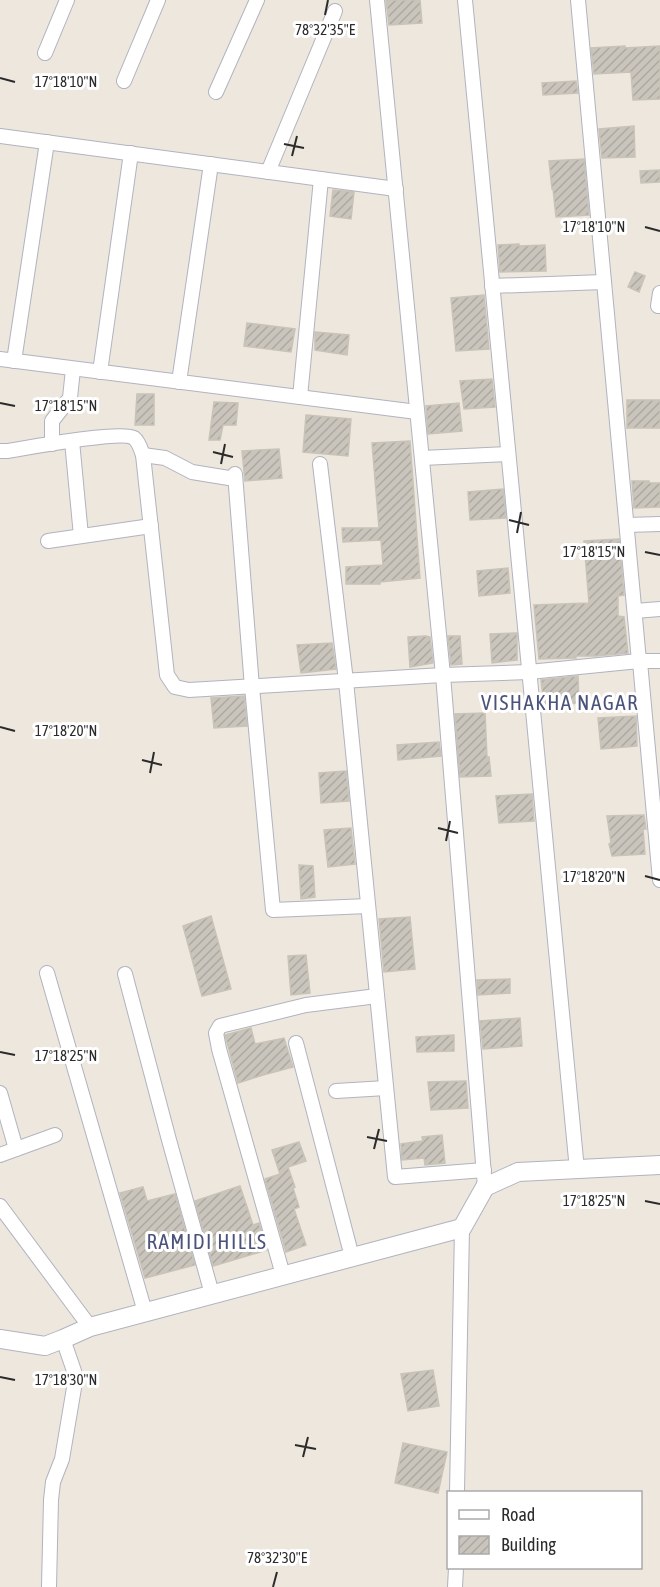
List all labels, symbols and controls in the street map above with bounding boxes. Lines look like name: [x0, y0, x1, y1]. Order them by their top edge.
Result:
text: 78°32'35"E: [295, 21, 356, 38]
text: 17°18'10"N: [35, 73, 97, 90]
text: 17°18'10"N: [563, 218, 625, 235]
text: 17°18'15"N: [35, 397, 97, 414]
text: 17°18'15"N: [563, 543, 625, 560]
district label: VISHAKHA NAGAR: [481, 690, 639, 714]
text: 17°18'20"N: [35, 722, 97, 739]
text: 17°18'20"N: [563, 868, 625, 885]
text: 17°18'25"N: [35, 1047, 97, 1064]
text: 17°18'25"N: [563, 1192, 625, 1209]
district label: RAMIDI HILLS: [147, 1229, 267, 1253]
text: 17°18'30"N: [35, 1371, 97, 1388]
legend: [447, 1491, 642, 1569]
text: Road: [501, 1504, 535, 1525]
text: Building: [501, 1534, 556, 1555]
text: 78°32'30"E: [247, 1549, 308, 1566]

